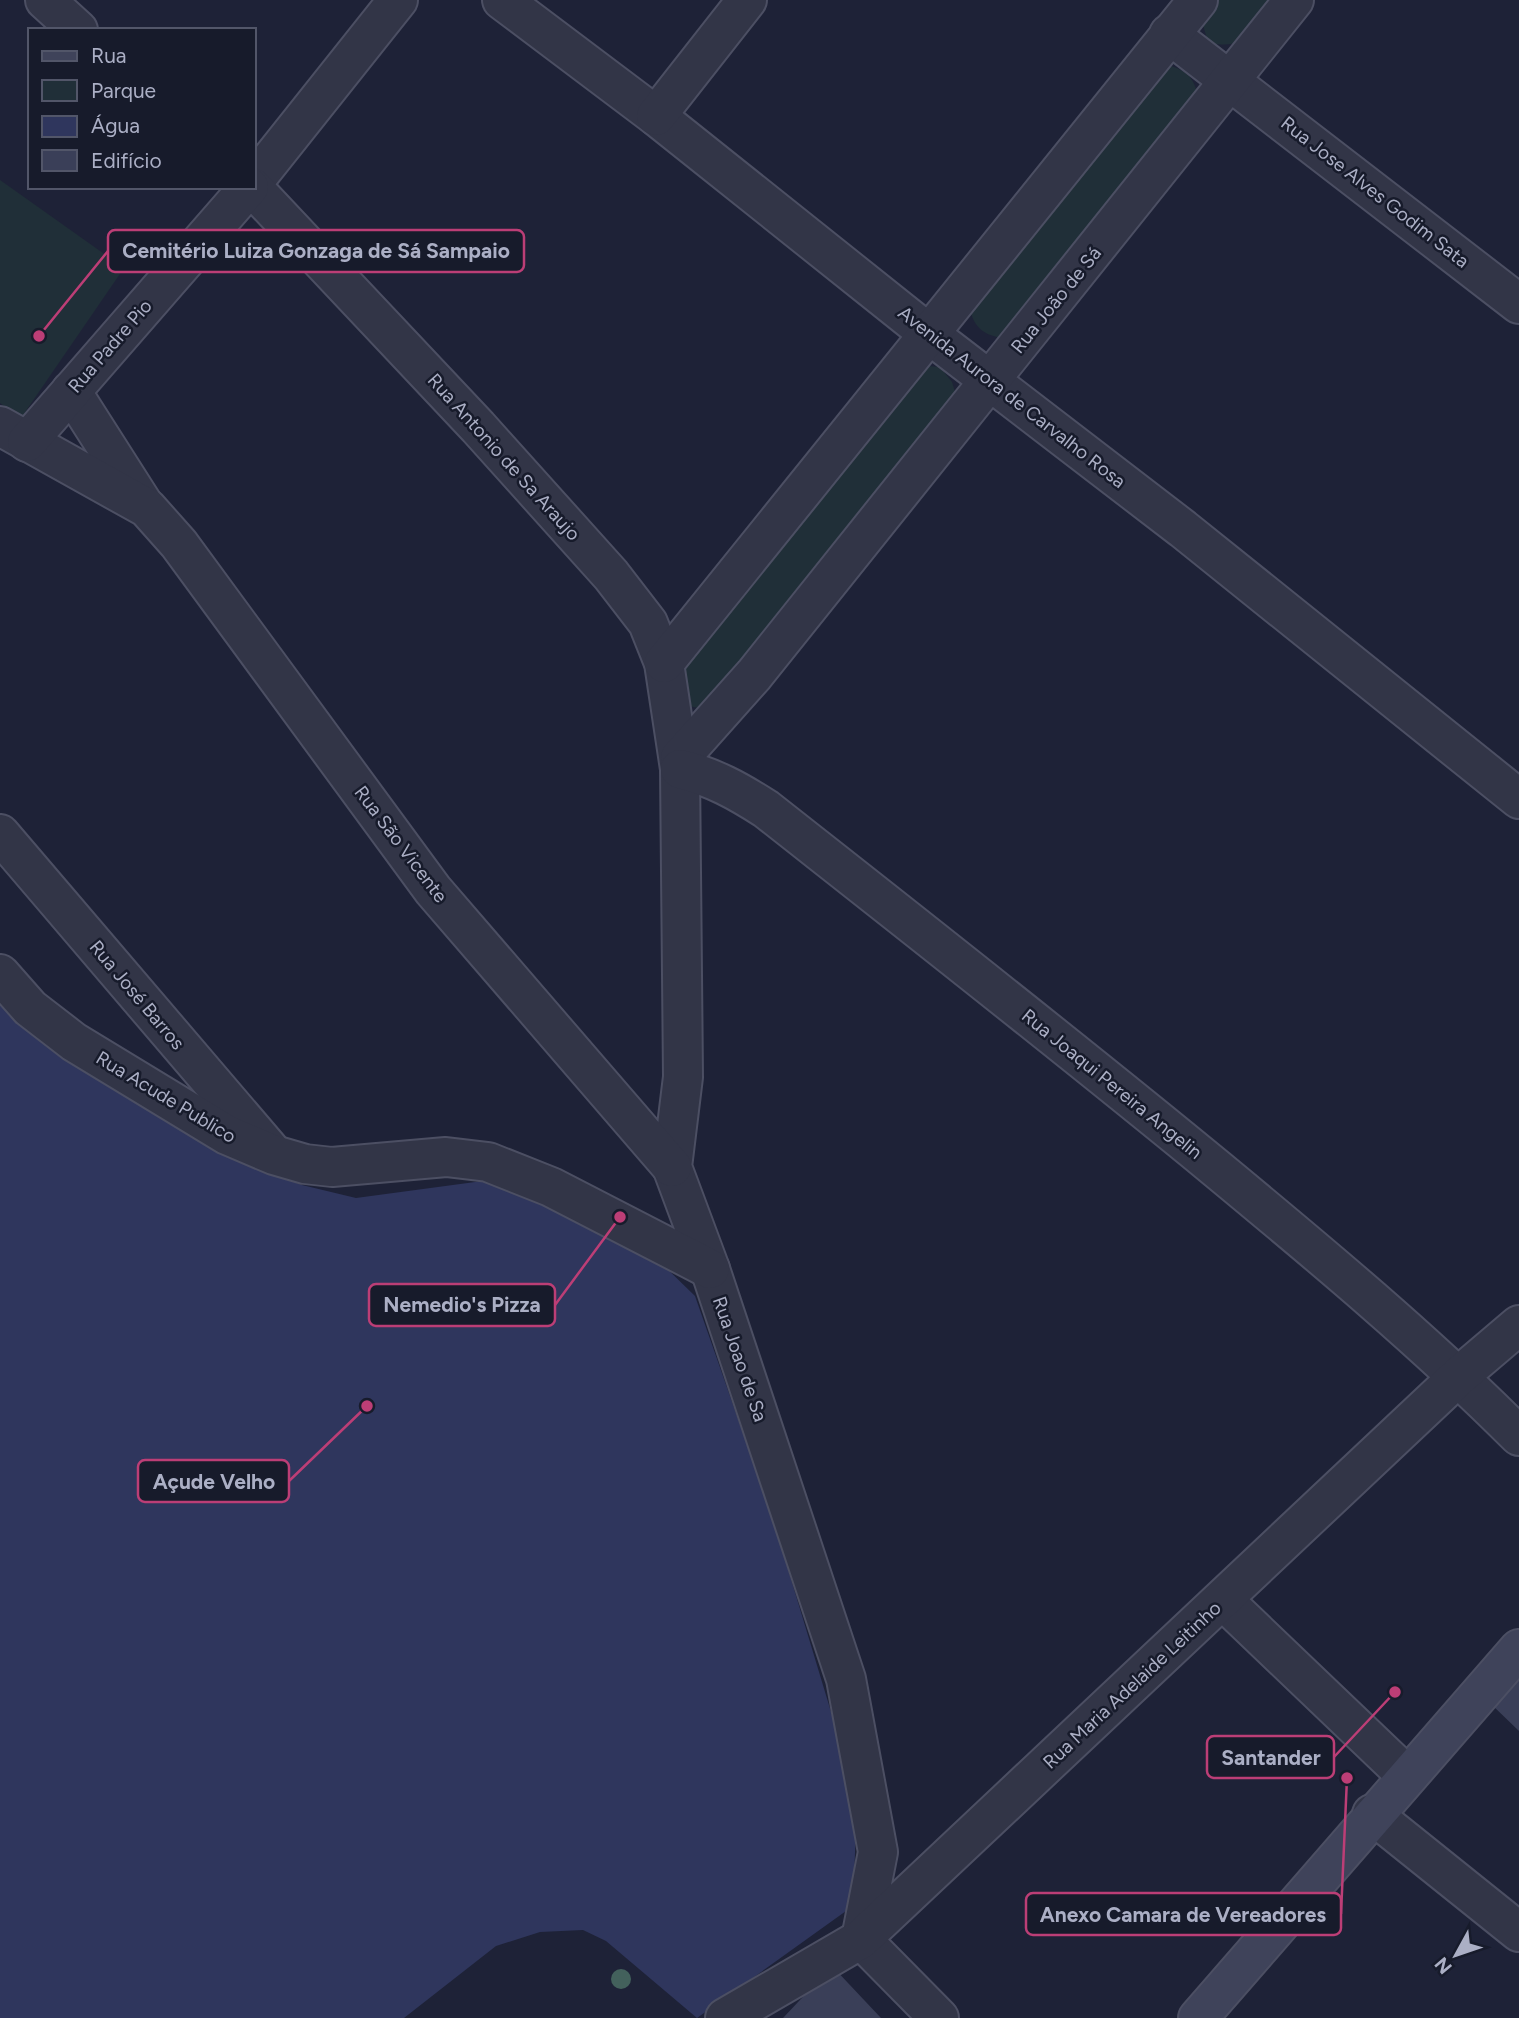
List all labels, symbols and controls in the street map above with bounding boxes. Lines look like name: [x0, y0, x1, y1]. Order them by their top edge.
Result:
legend: [28, 28, 256, 189]
text: Rua: [91, 43, 127, 68]
text: Parque: [91, 78, 156, 103]
street label: Rua Jose Alves Godim Sata: [1276, 111, 1474, 273]
text: Água: [91, 113, 140, 138]
text: Edifício: [91, 148, 162, 173]
callout: Cemitério Luiza Gonzaga de Sá Sampaio: [108, 230, 524, 272]
text: Cemitério Luiza Gonzaga de Sá Sampaio: [122, 238, 510, 263]
street label: Rua João de Sá: [1006, 242, 1106, 358]
street label: Rua Padre Pio: [63, 295, 157, 397]
street label: Avenida Aurora de Carvalho Rosa: [894, 301, 1130, 493]
street label: Rua Antonio de Sa Araujo: [423, 369, 585, 545]
street label: Rua São Vicente: [350, 781, 452, 907]
street label: Rua José Barros: [85, 936, 189, 1054]
street label: Rua Joaqui Pereira Angelin: [1017, 1004, 1207, 1164]
street label: Rua Acude Publico: [92, 1046, 240, 1148]
callout: Nemedio's Pizza: [369, 1284, 555, 1326]
text: Nemedio's Pizza: [383, 1292, 541, 1317]
street label: Rua Joao de Sa: [708, 1293, 772, 1425]
callout: Açude Velho: [138, 1460, 289, 1502]
text: Açude Velho: [153, 1469, 275, 1494]
street label: Rua Maria Adelaide Leitinho: [1038, 1596, 1226, 1774]
callout: Santander: [1207, 1736, 1334, 1778]
text: Santander: [1221, 1745, 1321, 1770]
callout: Anexo Camara de Vereadores: [1026, 1893, 1341, 1935]
text: Anexo Camara de Vereadores: [1040, 1902, 1326, 1927]
north arrow: [1421, 1920, 1491, 1990]
text: N: [1430, 1953, 1457, 1979]

